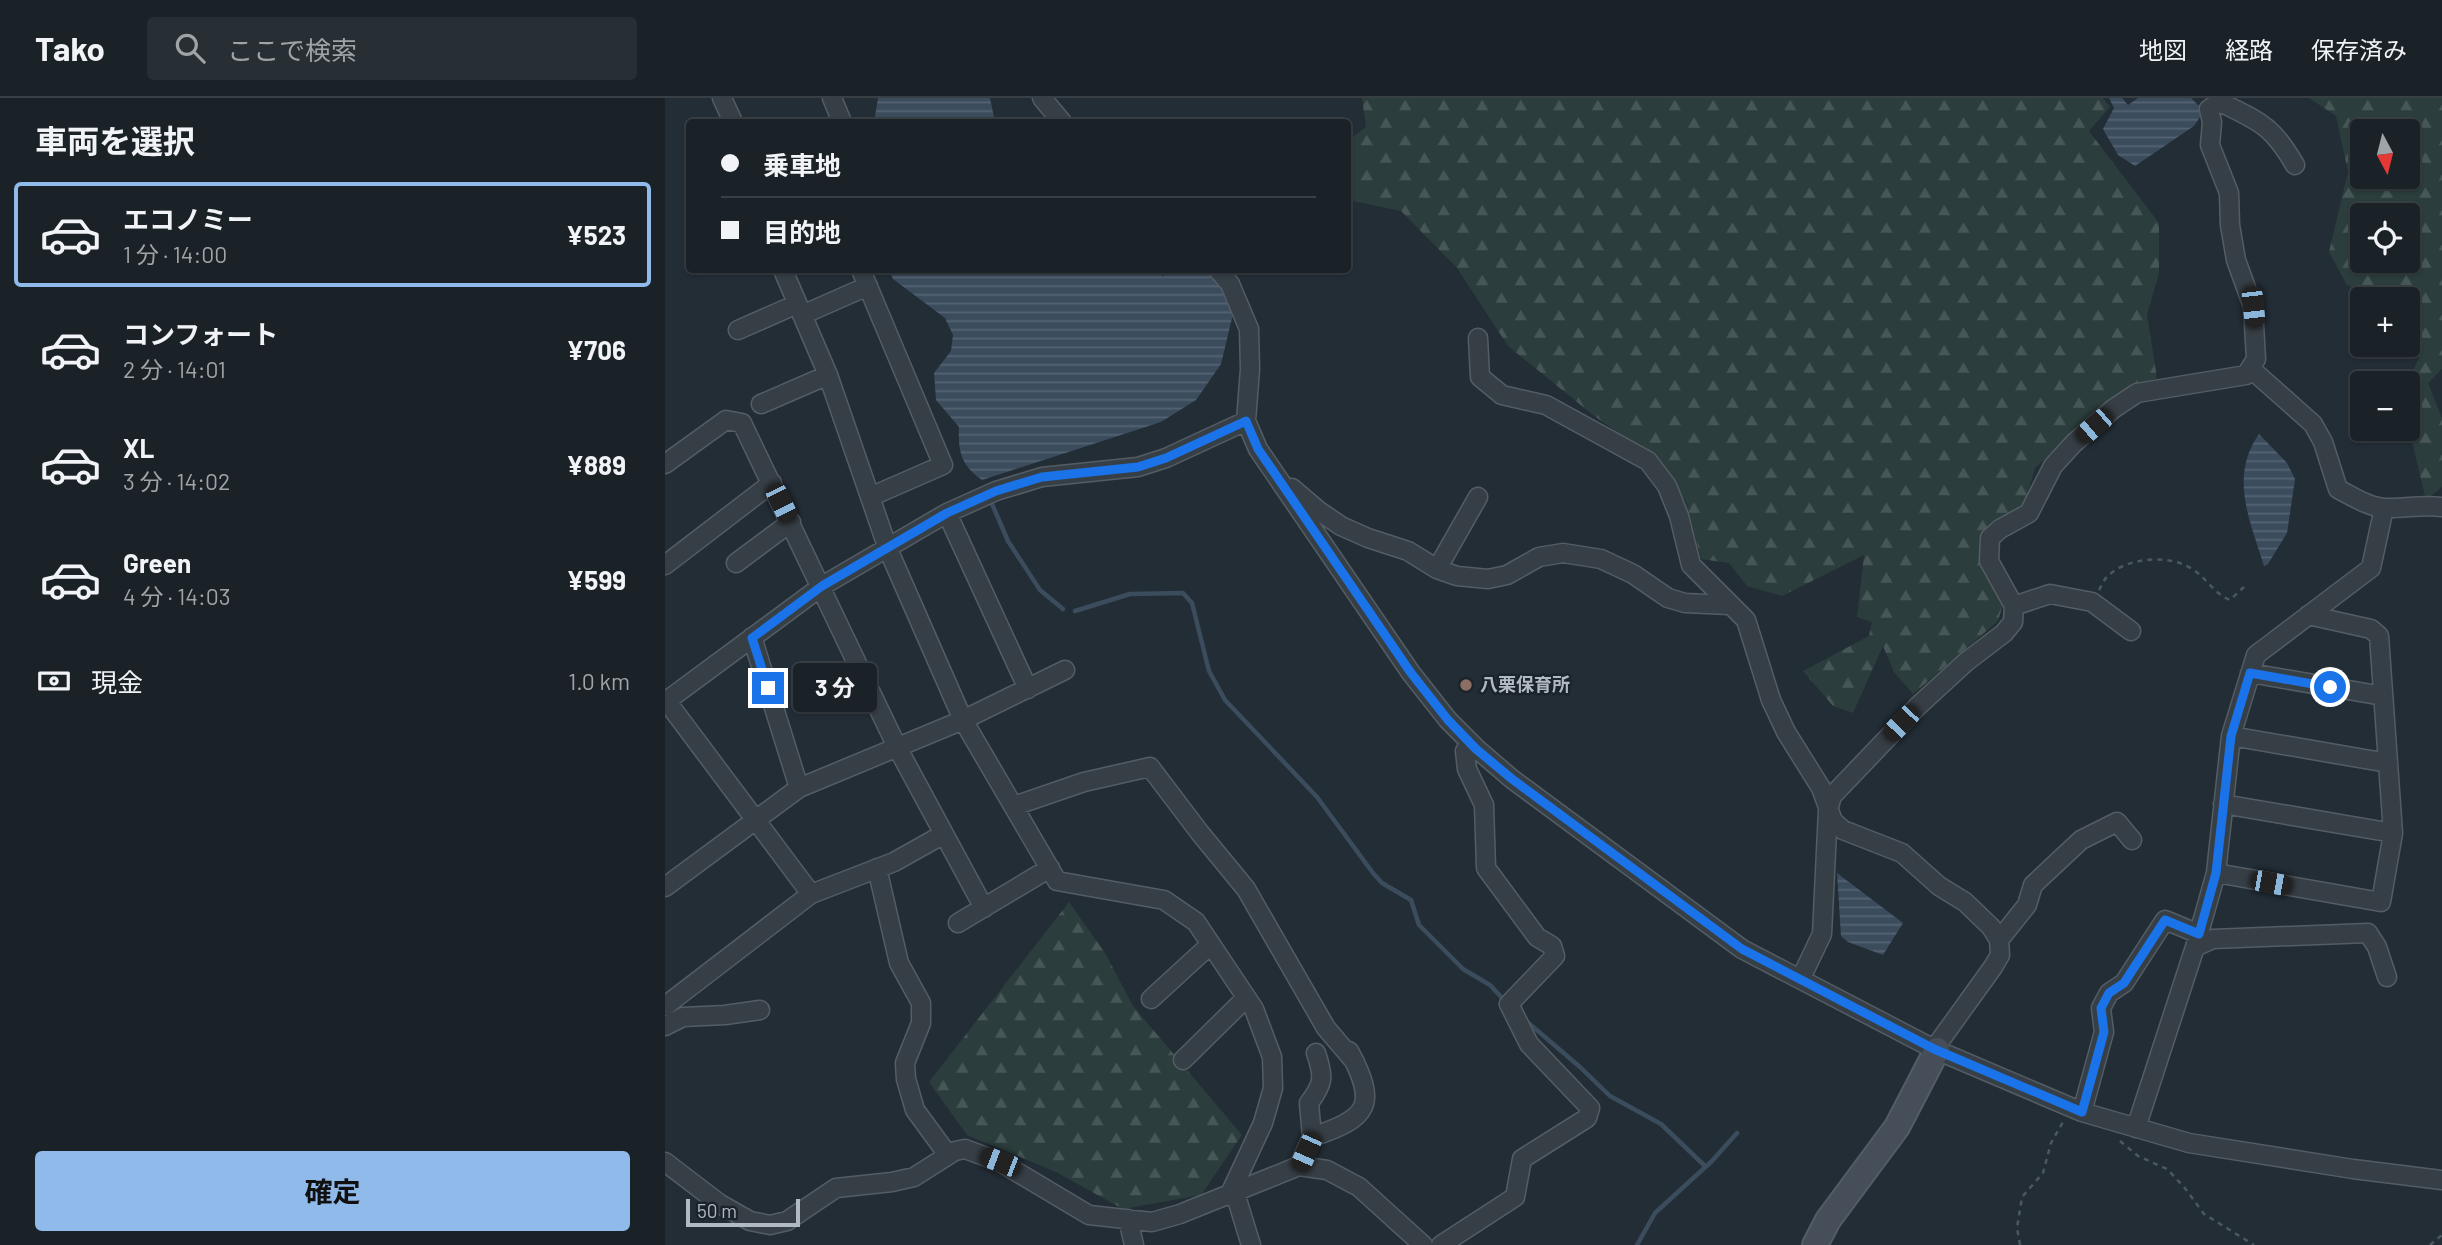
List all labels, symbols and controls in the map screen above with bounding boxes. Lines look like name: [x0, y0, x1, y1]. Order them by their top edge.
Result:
search box: [147, 17, 637, 80]
text: Tako: [35, 28, 105, 68]
icon: search: [171, 29, 209, 67]
text: ここで検索: [227, 34, 357, 65]
text: 地図: [2139, 35, 2187, 64]
text: 経路: [2225, 35, 2273, 64]
text: 保存済み: [2311, 35, 2407, 64]
north arrow: [2350, 119, 2420, 189]
map controls: [2350, 119, 2420, 441]
text: 車両を選択: [35, 121, 195, 159]
text: 乗車地: [763, 149, 841, 180]
icon: car: [39, 203, 102, 266]
text: エコノミー: [123, 203, 253, 234]
button: locate: [2350, 203, 2420, 273]
text: 目的地: [763, 216, 841, 247]
text: ¥523: [566, 219, 626, 250]
text: 1 分 · 14:00: [123, 240, 227, 268]
car: [2241, 285, 2266, 329]
button: +: [2350, 287, 2420, 357]
icon: car: [39, 318, 102, 381]
text: コンフォート: [123, 318, 278, 349]
text: ¥706: [566, 334, 626, 365]
text: 2 分 · 14:01: [123, 355, 226, 383]
button: −: [2350, 371, 2420, 441]
car: [2072, 404, 2117, 448]
text: XL: [123, 432, 154, 463]
icon: car: [39, 433, 102, 496]
text: ¥889: [566, 449, 626, 480]
text: 3 分 · 14:02: [123, 467, 230, 495]
car: [763, 480, 800, 526]
text: Green: [123, 547, 191, 578]
icon: car: [39, 548, 102, 611]
text: ¥599: [567, 564, 626, 595]
text: 4 分 · 14:03: [123, 582, 231, 610]
icon: cash: [35, 662, 73, 700]
callout: 3 分: [793, 664, 877, 712]
text: 現金: [91, 666, 143, 697]
text: 1.0 km: [568, 667, 630, 695]
route start: [2314, 671, 2346, 703]
route end: [752, 672, 784, 704]
text: 3 分: [815, 673, 855, 701]
place label: 八栗保育所: [1480, 673, 1570, 695]
marker: 八栗保育所: [1458, 677, 1474, 693]
car: [1879, 701, 1924, 745]
car: [2249, 869, 2294, 897]
car: [1288, 1129, 1325, 1175]
car: [977, 1145, 1024, 1179]
button: 確定: [35, 1151, 630, 1231]
scale bar: [686, 1196, 800, 1228]
text: 50 m: [697, 1199, 737, 1222]

